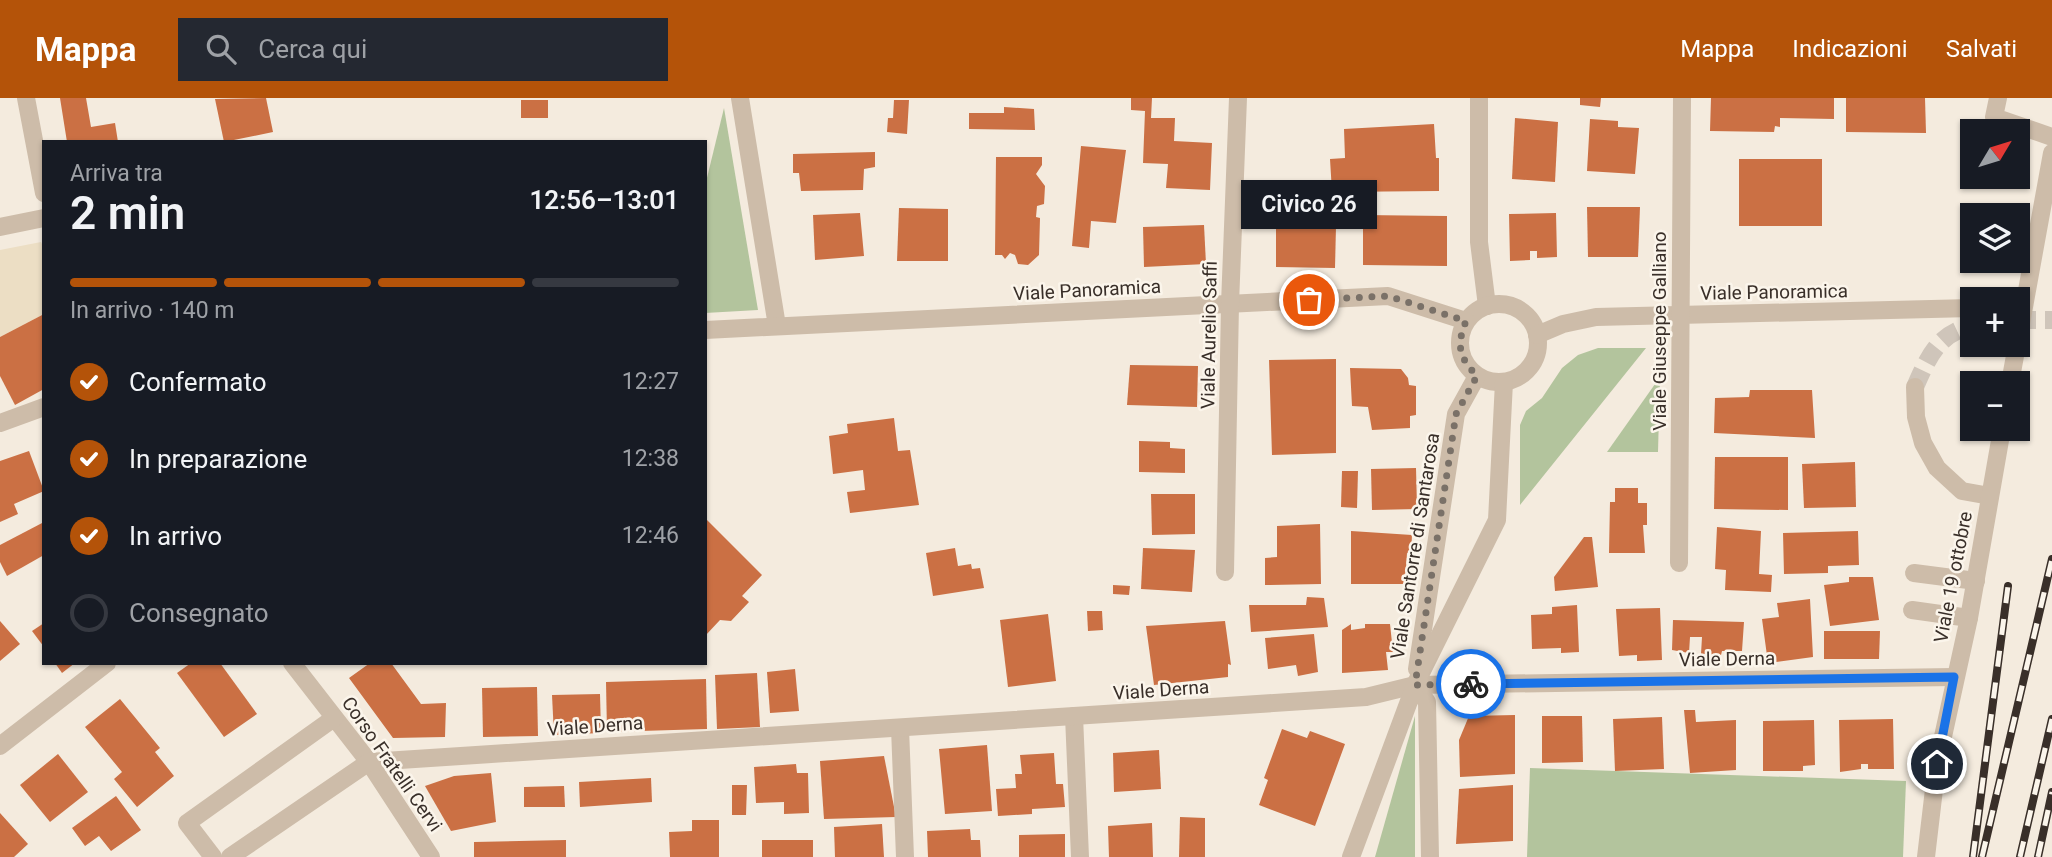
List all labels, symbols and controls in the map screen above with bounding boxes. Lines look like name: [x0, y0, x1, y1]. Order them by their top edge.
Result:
search box: [178, 18, 668, 81]
text: Mappa: [35, 30, 136, 69]
icon: search: [202, 30, 240, 68]
text: Cerca qui: [258, 34, 367, 64]
text: Mappa: [1680, 35, 1754, 63]
text: Indicazioni: [1792, 35, 1908, 63]
text: Salvati: [1946, 35, 2017, 63]
north arrow: [1960, 119, 2030, 189]
map controls: [1960, 119, 2030, 441]
text: Arriva tra: [70, 160, 163, 187]
callout: Civico 26: [1241, 181, 1377, 230]
text: 12:56–13:01: [529, 185, 679, 215]
text: 2 min: [70, 186, 185, 240]
text: Civico 26: [1261, 191, 1357, 218]
button: layers: [1960, 203, 2030, 273]
street label: Viale Giuseppe Galliano: [1648, 231, 1671, 431]
street label: Viale Aurelio Saffi: [1196, 261, 1222, 409]
pin: [1279, 270, 1339, 330]
street label: Viale Panoramica: [1013, 275, 1161, 305]
street label: Viale Panoramica: [1700, 279, 1848, 305]
icon: bag: [1290, 281, 1328, 319]
button: +: [1960, 287, 2030, 357]
text: In arrivo · 140 m: [70, 297, 235, 324]
icon: check: [70, 363, 108, 401]
text: Confermato: [129, 367, 266, 397]
text: 12:27: [622, 368, 679, 395]
button: −: [1960, 371, 2030, 441]
street label: Viale Santorre di Santarosa: [1386, 431, 1444, 661]
icon: check: [70, 440, 108, 478]
text: In preparazione: [129, 444, 307, 474]
text: 12:38: [622, 445, 679, 472]
street label: Viale 19 ottobre: [1929, 509, 1977, 645]
icon: check: [70, 517, 108, 555]
text: In arrivo: [129, 521, 222, 551]
text: 12:46: [622, 522, 679, 549]
text: Consegnato: [129, 598, 269, 628]
street label: Viale Derna: [1679, 647, 1775, 671]
courier: [1436, 649, 1506, 719]
icon: bike: [1452, 665, 1490, 703]
street label: Viale Derna: [1112, 675, 1210, 705]
street label: Corso Fratelli Cervi: [337, 692, 447, 836]
street label: Viale Derna: [546, 711, 644, 741]
pin: [1907, 734, 1967, 794]
icon: home: [1918, 745, 1956, 783]

